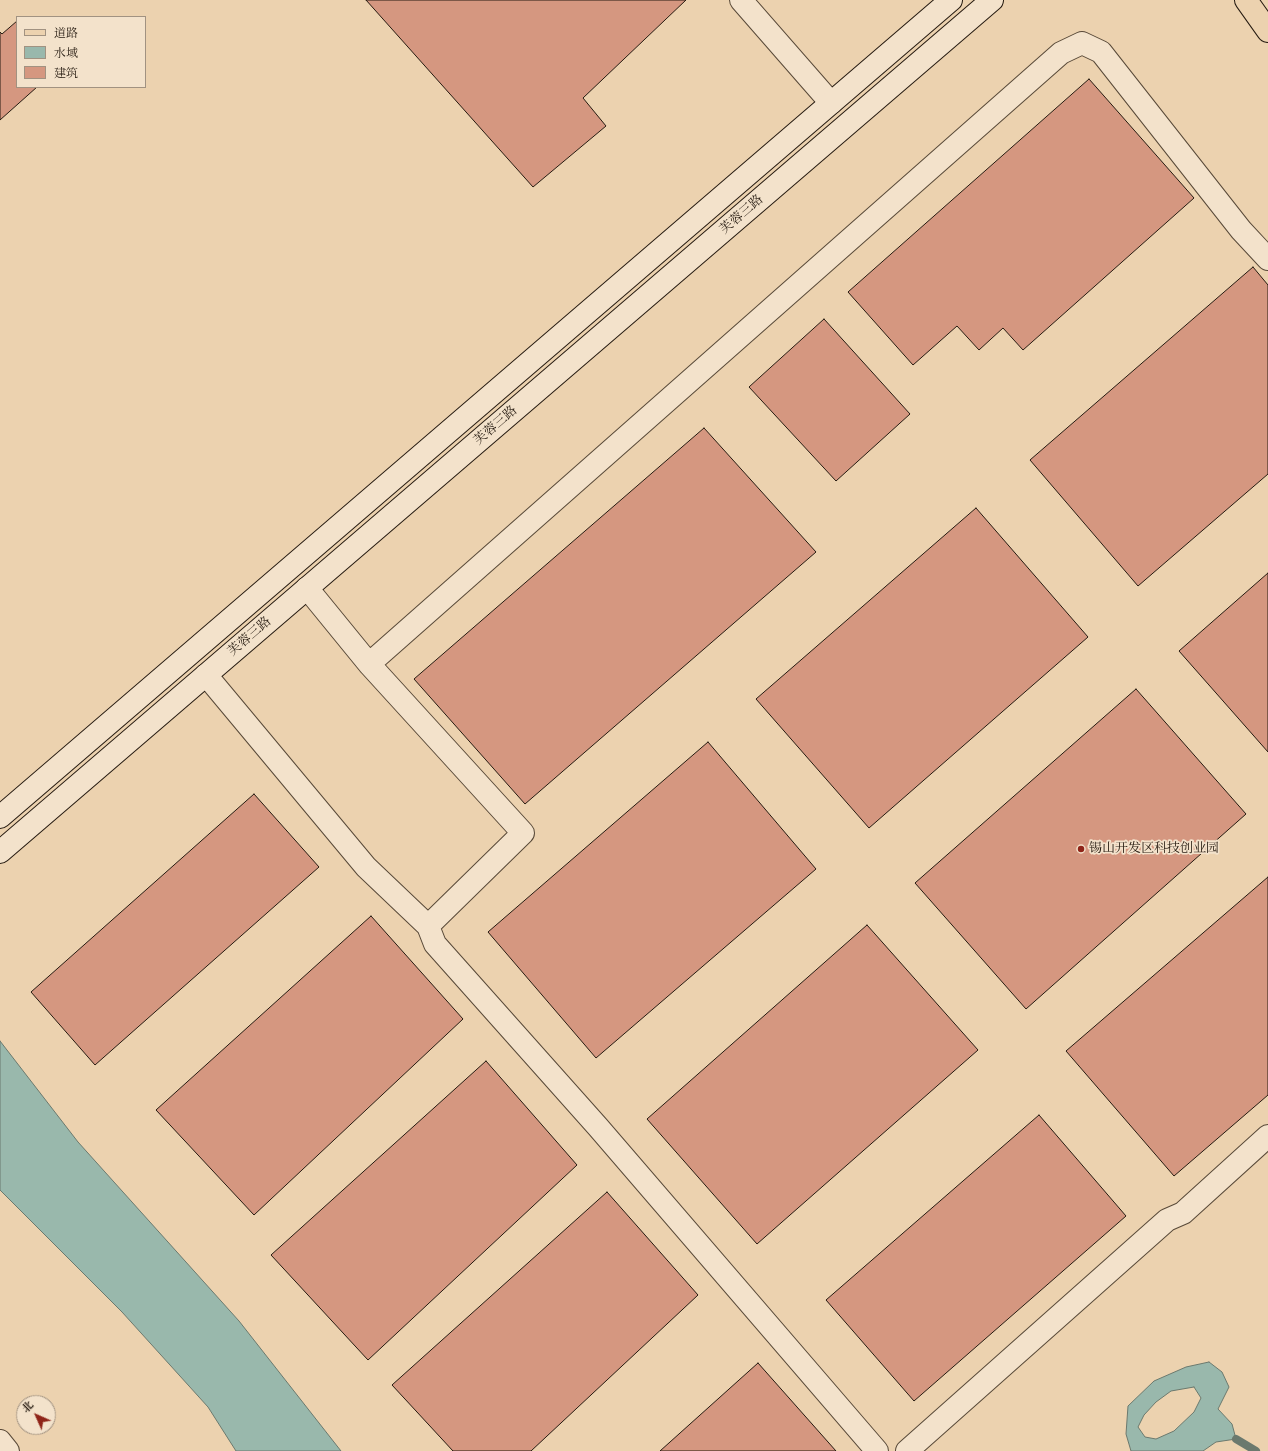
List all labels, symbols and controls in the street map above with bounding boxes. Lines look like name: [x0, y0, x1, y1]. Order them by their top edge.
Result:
legend: [16, 16, 146, 88]
text: 道路: [54, 25, 78, 41]
text: 水域: [54, 45, 78, 61]
text: 建筑: [54, 65, 78, 81]
street label: 芙蓉三路: [717, 192, 767, 238]
street label: 芙蓉三路: [471, 403, 521, 449]
street label: 芙蓉三路: [225, 614, 275, 660]
place label: 锡山开发区科技创业园: [1089, 841, 1219, 857]
marker: 锡山开发区科技创业园: [1076, 844, 1086, 854]
north arrow: [16, 1395, 56, 1435]
text: 北: [19, 1398, 37, 1416]

